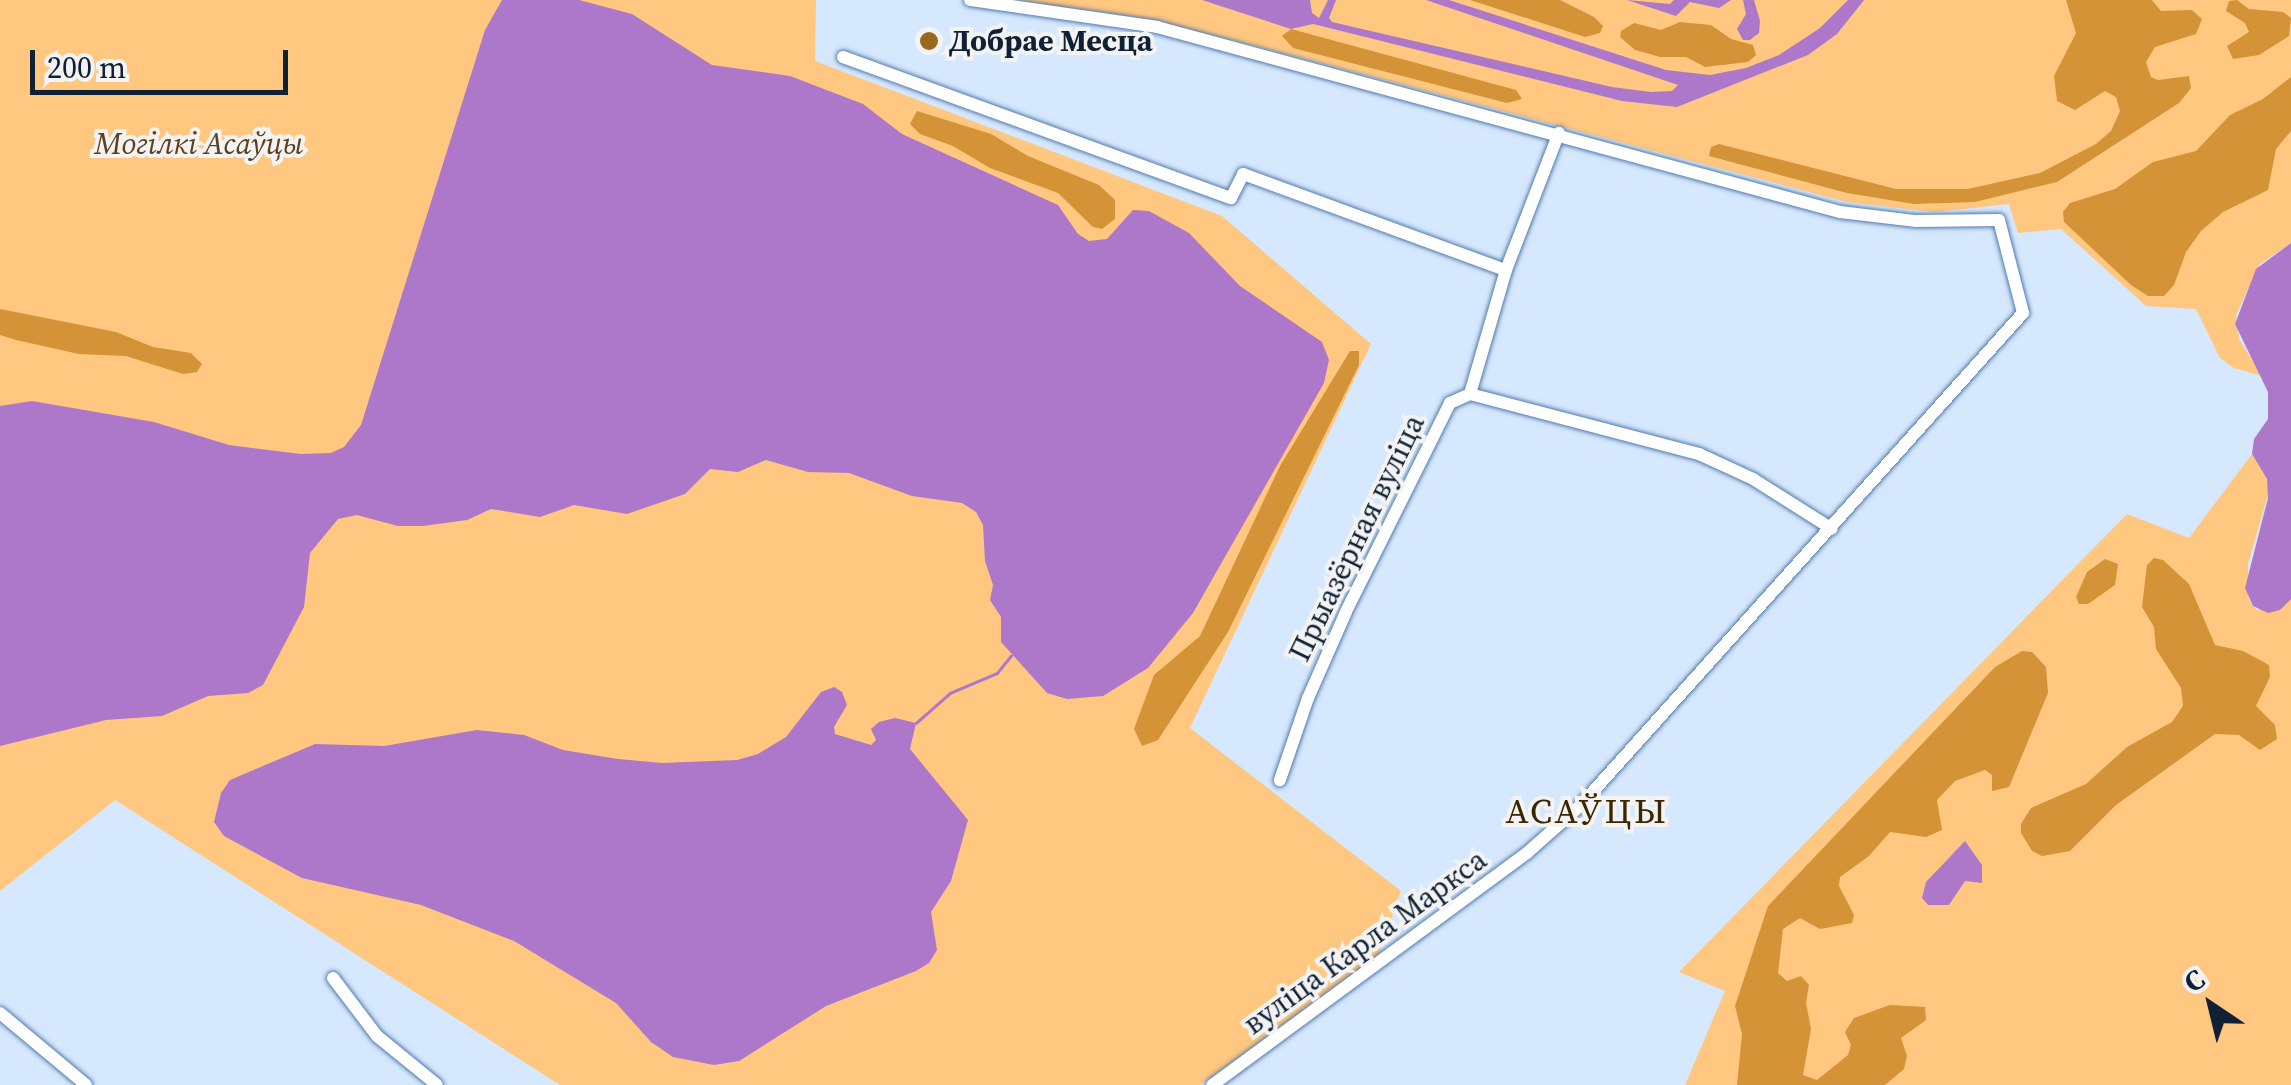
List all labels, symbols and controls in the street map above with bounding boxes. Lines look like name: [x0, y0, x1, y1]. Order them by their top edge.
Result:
place label: Добрае Месца: [949, 23, 1153, 59]
scale bar: [35, 30, 292, 92]
marker: Добрае Месца: [918, 30, 940, 52]
text: 200 m: [47, 47, 126, 88]
park label: Могілкі Асаўцы: [95, 126, 303, 162]
street label: Прыазёрная вуліца: [1282, 409, 1432, 667]
district label: АСАЎЦЫ: [1506, 790, 1668, 832]
street label: вуліца Карла Маркса: [1236, 842, 1494, 1042]
north arrow: [2161, 955, 2261, 1055]
text: С: [2176, 960, 2212, 1001]

